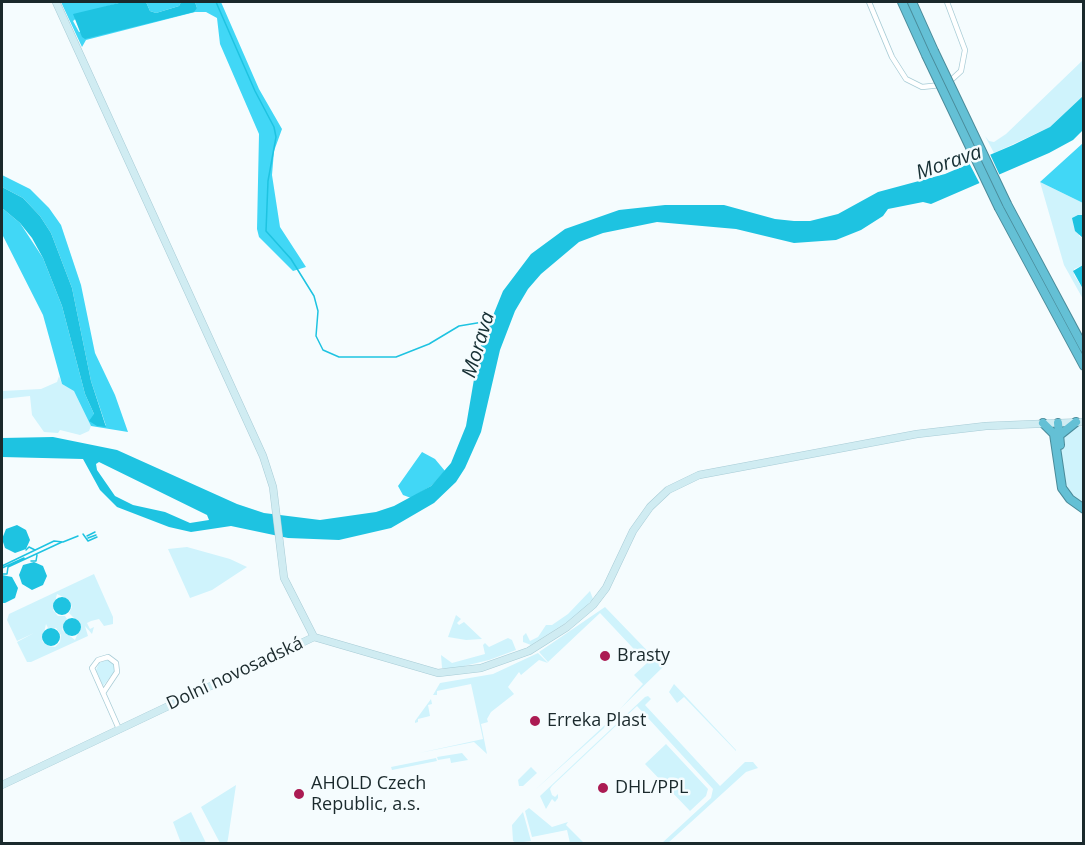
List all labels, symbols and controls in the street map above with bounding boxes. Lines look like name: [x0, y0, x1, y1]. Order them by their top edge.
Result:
water label: Morava: [913, 141, 985, 185]
water label: Morava: [458, 309, 500, 381]
street label: Dolní novosadská: [163, 633, 307, 715]
place label: Brasty: [617, 645, 670, 667]
marker: Brasty: [598, 649, 612, 663]
place label: Erreka Plast: [547, 710, 646, 732]
marker: Erreka Plast: [528, 714, 542, 728]
place label: AHOLD Czech Republic, a.s.: [311, 773, 426, 816]
place label: DHL/PPL: [615, 777, 688, 799]
marker: DHL/PPL: [596, 781, 610, 795]
marker: AHOLD Czech Republic, a.s.: [292, 787, 306, 801]

